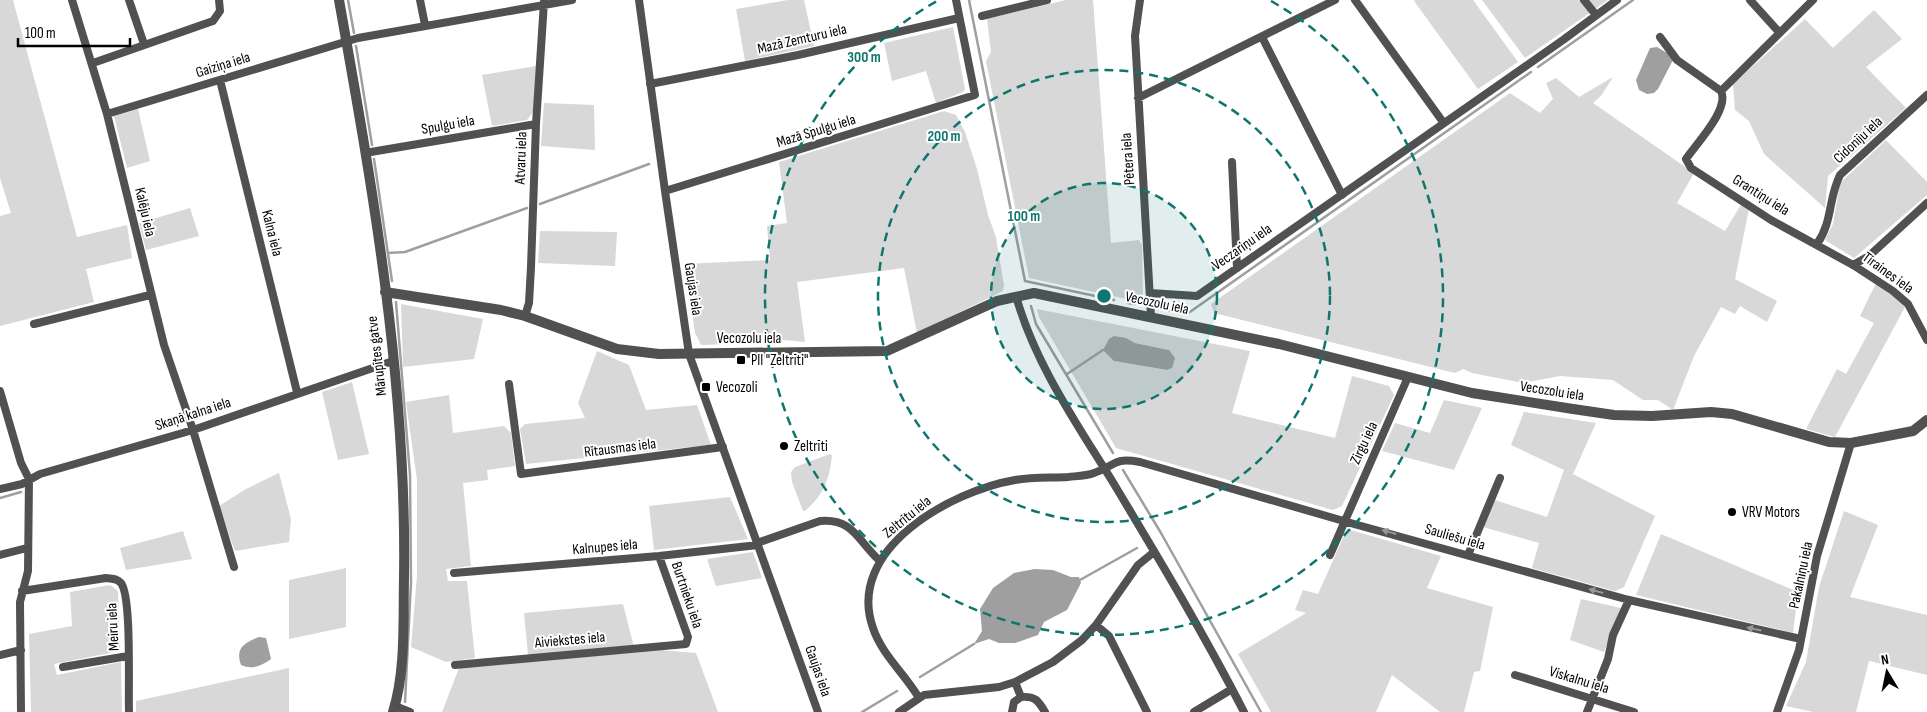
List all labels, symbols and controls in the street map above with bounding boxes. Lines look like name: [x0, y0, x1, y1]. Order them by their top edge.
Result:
scale bar: [18, 15, 130, 47]
street label: Mazā Zemturu iela: [755, 19, 849, 59]
text: 100 m: [25, 24, 56, 43]
street label: Gaiziņa iela: [193, 48, 253, 82]
text: 300 m: [847, 48, 881, 67]
street label: Mazā Spulgu iela: [774, 110, 858, 152]
street label: Spulgu iela: [420, 111, 476, 139]
street label: Cidoniju iela: [1829, 112, 1887, 168]
text: 200 m: [927, 127, 961, 146]
street label: Atvaru iela: [511, 131, 531, 186]
street label: Pētera iela: [1117, 132, 1139, 186]
street label: Grantiņu iela: [1729, 170, 1793, 220]
street label: Kalēju iela: [130, 185, 160, 239]
text: 100 m: [1008, 207, 1040, 226]
street label: Kalna iela: [257, 208, 287, 258]
street label: Veczariņu iela: [1208, 219, 1276, 275]
street label: Tīraines iela: [1858, 248, 1918, 298]
street label: Gaujas iela: [679, 261, 707, 317]
centre of rings: [1095, 287, 1113, 305]
street label: Vecozolu iela: [1123, 287, 1191, 319]
street label: Mārupītes gatve: [363, 315, 391, 397]
street label: Vecozolu iela: [717, 329, 782, 348]
place label: PII "Zeltrīti": [751, 351, 808, 370]
marker: PII "Zeltrīti": [735, 354, 747, 366]
street label: Vecozolu iela: [1519, 377, 1586, 405]
place label: Vecozoli: [716, 378, 758, 397]
marker: Vecozoli: [700, 381, 712, 393]
street label: Skaņā kalna iela: [153, 393, 234, 435]
street label: Zirgu iela: [1346, 418, 1382, 467]
street label: Rītausmas iela: [583, 434, 657, 462]
place label: Zeltrīti: [794, 437, 828, 456]
marker: Zeltrīti: [778, 440, 790, 452]
street label: Zeltrītu iela: [879, 492, 935, 542]
place label: VRV Motors: [1742, 503, 1800, 522]
marker: VRV Motors: [1726, 506, 1738, 518]
street label: Sauliešu iela: [1423, 519, 1488, 555]
one-way arrow: [1381, 528, 1396, 536]
street label: Kalnupes iela: [572, 535, 639, 559]
street label: Pakalniņu iela: [1785, 540, 1817, 610]
street label: Burtnieku iela: [667, 559, 707, 631]
one-way arrow: [1588, 587, 1603, 595]
street label: Meiru iela: [102, 602, 124, 652]
one-way arrow: [1746, 625, 1761, 633]
street label: Aiviekstes iela: [533, 627, 606, 653]
street label: Gaujas iela: [800, 643, 836, 699]
north arrow: [1862, 647, 1912, 697]
text: N: [1880, 651, 1890, 669]
street label: Viskalnu iela: [1547, 662, 1611, 698]

